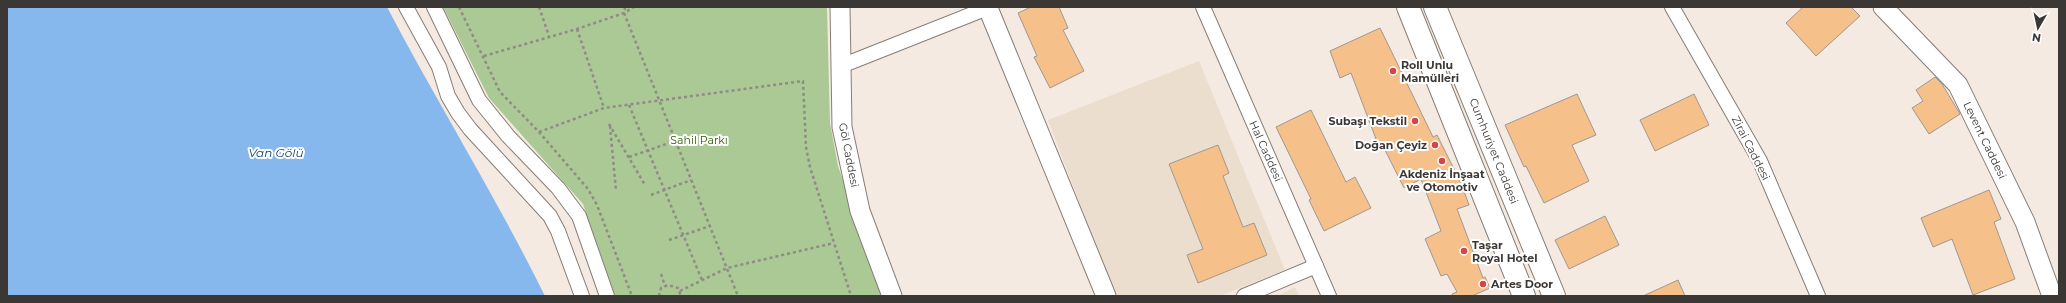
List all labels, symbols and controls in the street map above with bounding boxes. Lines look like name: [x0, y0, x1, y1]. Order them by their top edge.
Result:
north arrow: [2018, 8, 2058, 48]
text: N: [2031, 30, 2042, 45]
place label: Roll Unlu Mamülleri: [1401, 58, 1459, 85]
marker: Roll Unlu Mamülleri: [1388, 66, 1398, 76]
street label: Cumhuriyet Caddesi: [1466, 96, 1522, 206]
street label: Levent Caddesi: [1960, 99, 2010, 181]
street label: Zirai Caddesi: [1729, 113, 1773, 183]
place label: Subaşı Tekstil: [1328, 114, 1407, 128]
marker: Subaşı Tekstil: [1410, 116, 1420, 126]
street label: Hal Caddesi: [1246, 118, 1286, 184]
street label: Göl Caddesi: [836, 122, 862, 188]
park label: Sahil Parkı: [670, 133, 728, 147]
place label: Doğan Çeyiz: [1355, 138, 1427, 152]
marker: Doğan Çeyiz: [1430, 140, 1440, 150]
water label: Van Gölü: [248, 145, 304, 160]
marker: Akdeniz İnşaat ve Otomotiv: [1437, 156, 1447, 166]
place label: Akdeniz İnşaat ve Otomotiv: [1398, 167, 1485, 194]
place label: Taşar Royal Hotel: [1472, 238, 1538, 265]
marker: Taşar Royal Hotel: [1459, 246, 1469, 256]
place label: Artes Door: [1490, 277, 1553, 291]
marker: Artes Door: [1478, 279, 1488, 289]

